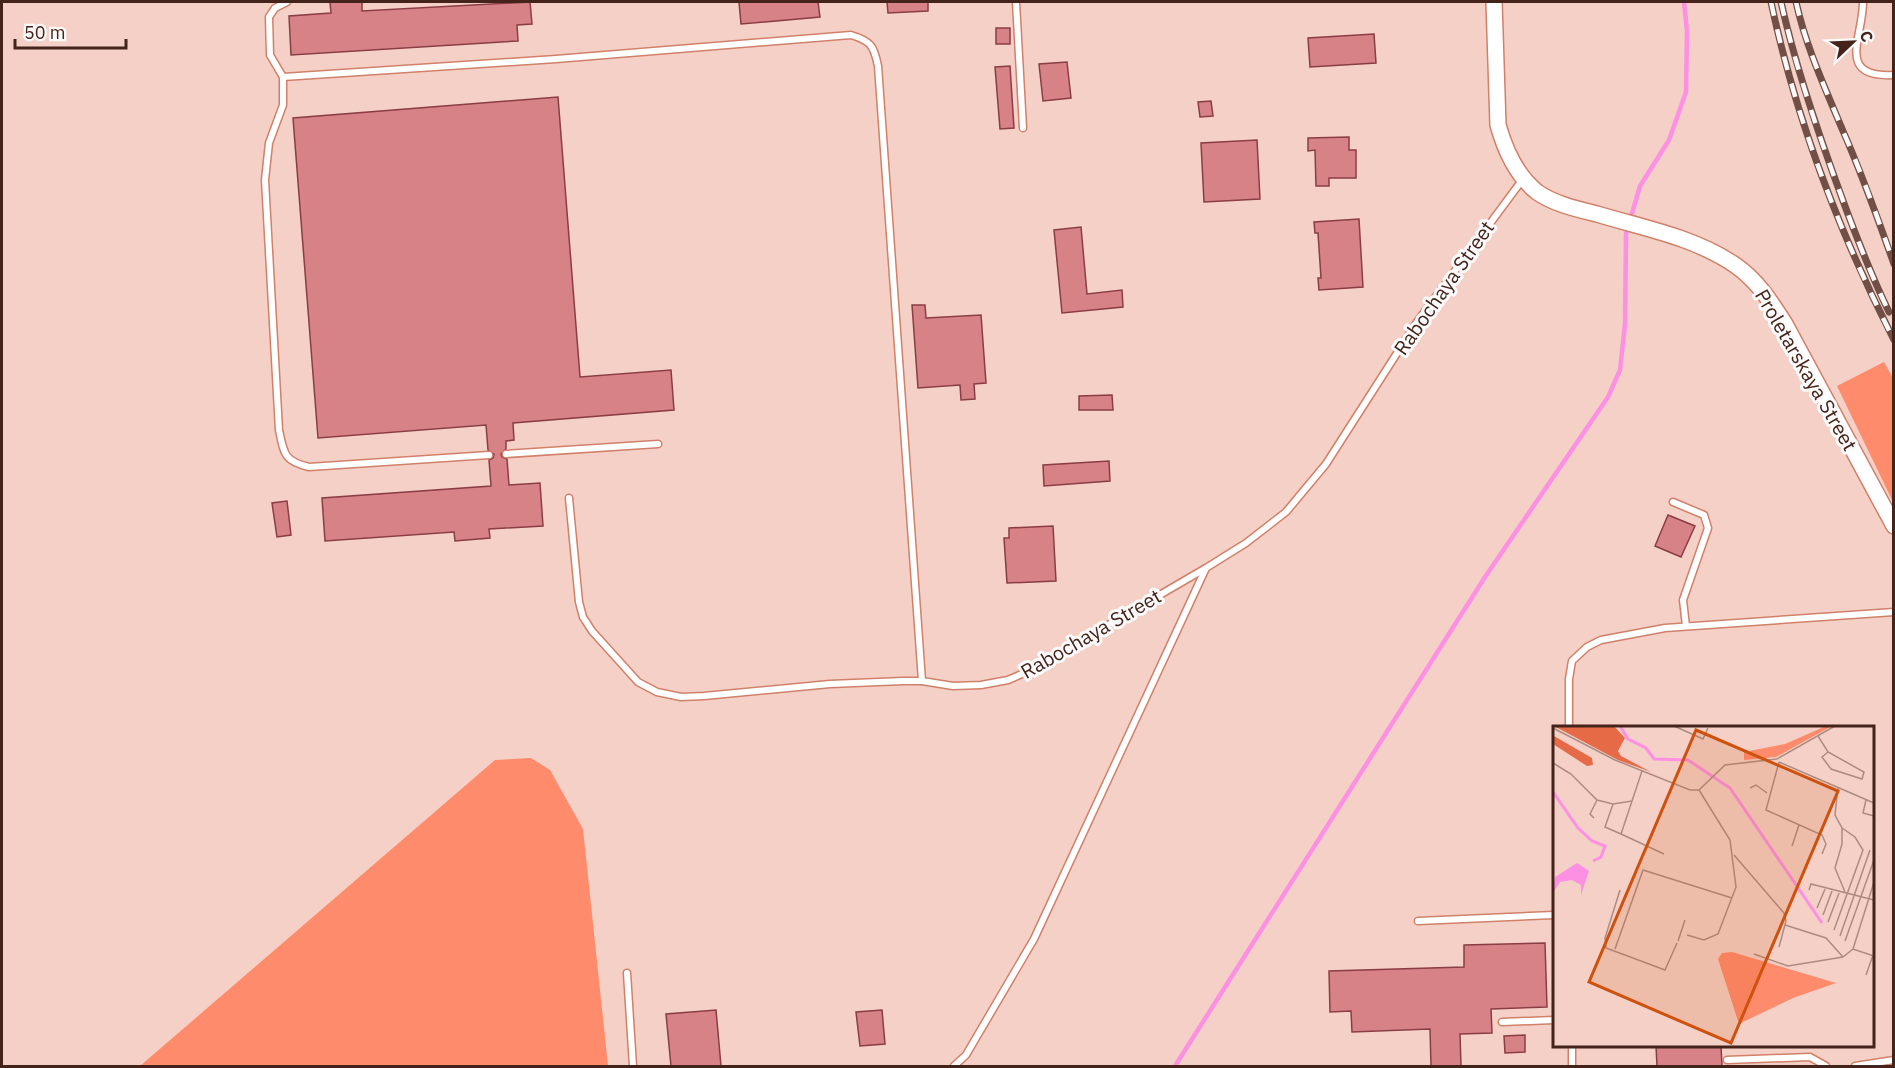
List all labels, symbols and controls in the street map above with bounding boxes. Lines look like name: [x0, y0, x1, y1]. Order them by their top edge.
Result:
scale bar: [15, 12, 126, 50]
north arrow: [1823, 12, 1883, 72]
text: 50 m: [24, 21, 66, 44]
text: С: [1856, 27, 1878, 45]
street label: Rabochaya Street: [1387, 215, 1500, 360]
street label: Proletarskaya Street: [1749, 284, 1864, 456]
street label: Rabochaya Street: [1016, 582, 1166, 685]
inset map: [1553, 726, 1874, 1047]

